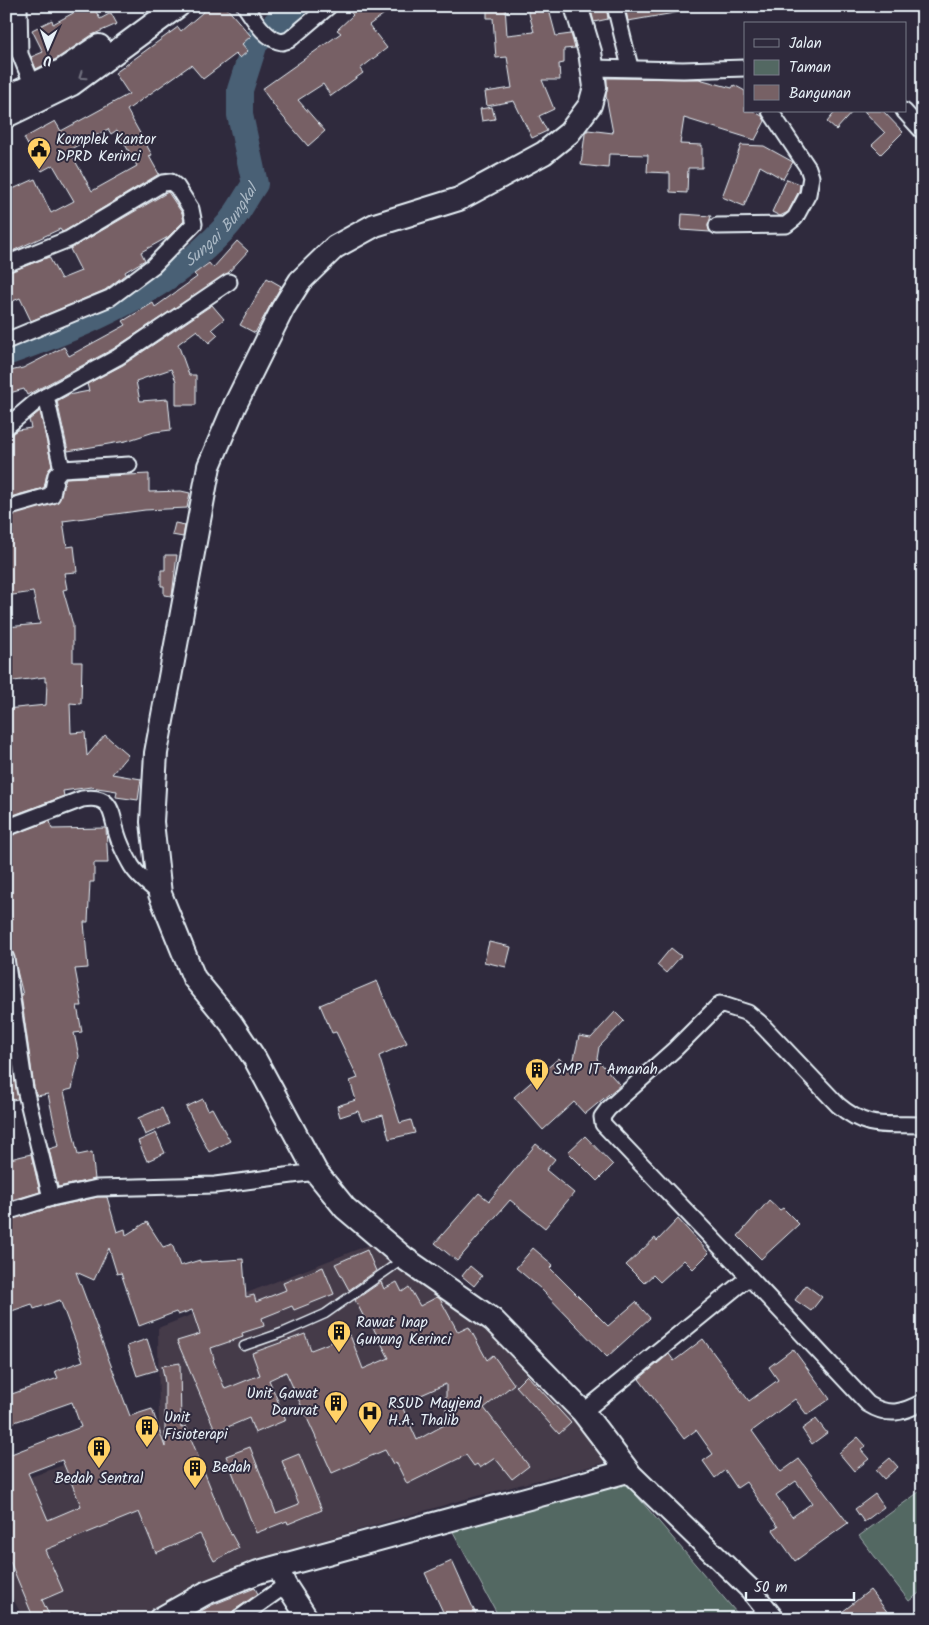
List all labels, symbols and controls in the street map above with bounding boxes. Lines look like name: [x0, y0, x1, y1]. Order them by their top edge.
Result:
north arrow: [22, 22, 72, 72]
legend: [744, 22, 906, 112]
text: Jalan: [789, 32, 822, 56]
text: U: [42, 49, 52, 71]
text: Taman: [789, 56, 831, 80]
one-way arrow: [78, 70, 88, 79]
text: Bangunan: [789, 82, 851, 106]
place label: Komplek Kantor DPRD Kerinci: [56, 128, 157, 169]
public building icon: Komplek Kantor DPRD Kerinci: [26, 136, 52, 170]
water label: Sungai Bungkal: [179, 177, 266, 273]
building icon: SMP IT Amanah: [524, 1057, 550, 1091]
place label: SMP IT Amanah: [554, 1058, 658, 1082]
place label: Rawat Inap Gunung Kerinci: [356, 1311, 453, 1352]
building icon: Rawat Inap Gunung Kerinci: [326, 1319, 352, 1353]
place label: Unit Gawat Darurat: [247, 1382, 318, 1423]
building icon: Unit Gawat Darurat: [323, 1390, 349, 1424]
place label: RSUD Mayjend H.A. Thalib: [388, 1392, 482, 1433]
hospital icon: RSUD Mayjend H.A. Thalib: [357, 1400, 383, 1434]
place label: Unit Fisioterapi: [164, 1406, 229, 1447]
building icon: Unit Fisioterapi: [134, 1414, 160, 1448]
building icon: Bedah Sentral: [86, 1435, 112, 1469]
building icon: Bedah: [182, 1455, 208, 1489]
place label: Bedah: [212, 1456, 251, 1480]
place label: Bedah Sentral: [54, 1467, 144, 1491]
scale bar: [746, 1570, 854, 1602]
text: 50 m: [754, 1576, 788, 1600]

